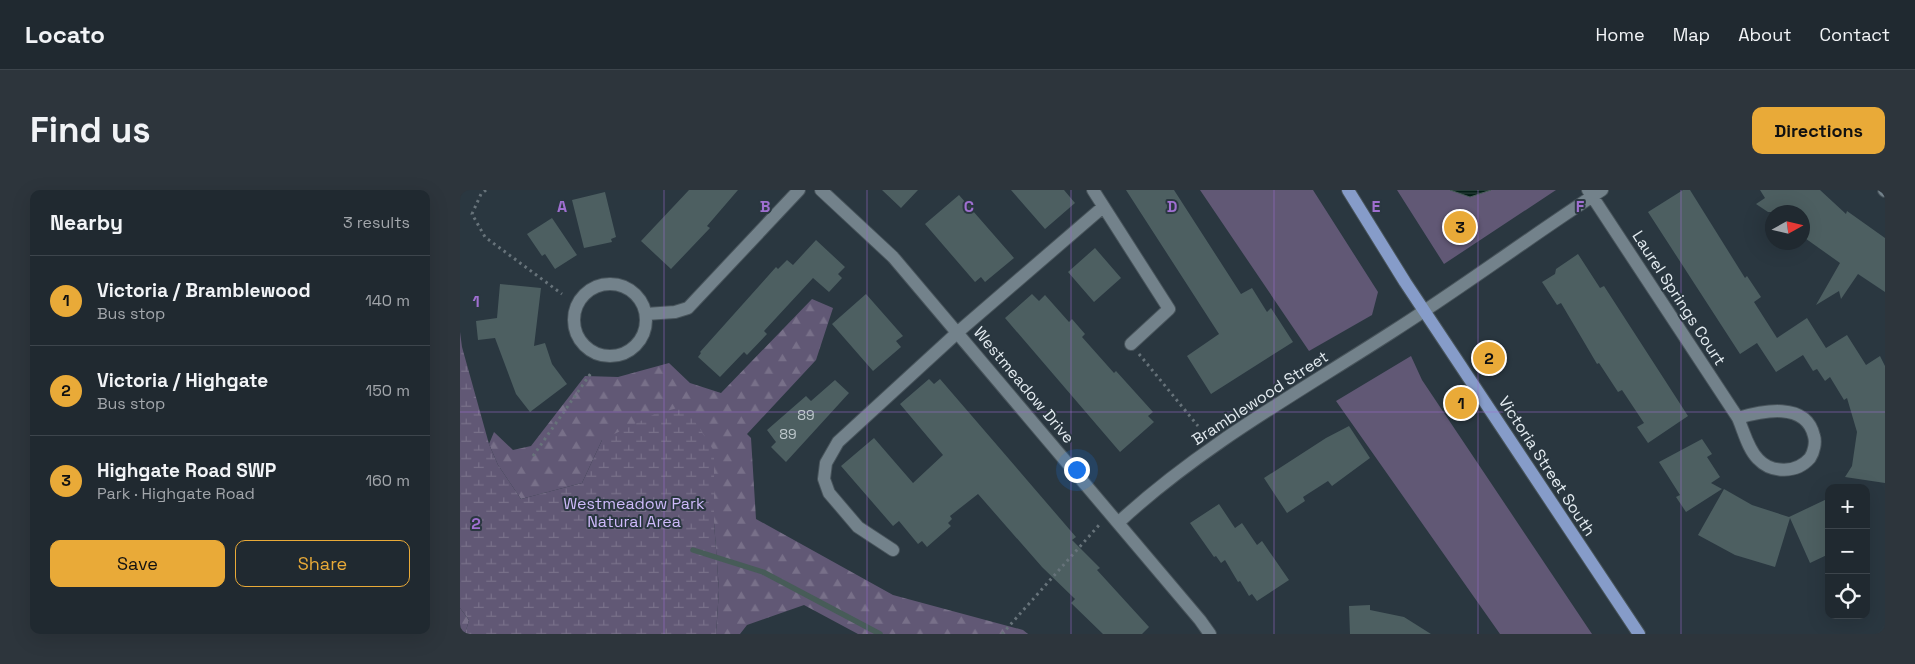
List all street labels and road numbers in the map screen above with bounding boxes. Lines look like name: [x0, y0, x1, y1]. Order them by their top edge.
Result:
street label: Laurel Springs Court: [1627, 227, 1731, 369]
street label: Westmeadow Drive: [969, 322, 1079, 448]
street label: Bramblewood Street: [1188, 346, 1332, 450]
street label: Victoria Street South: [1494, 392, 1600, 540]

